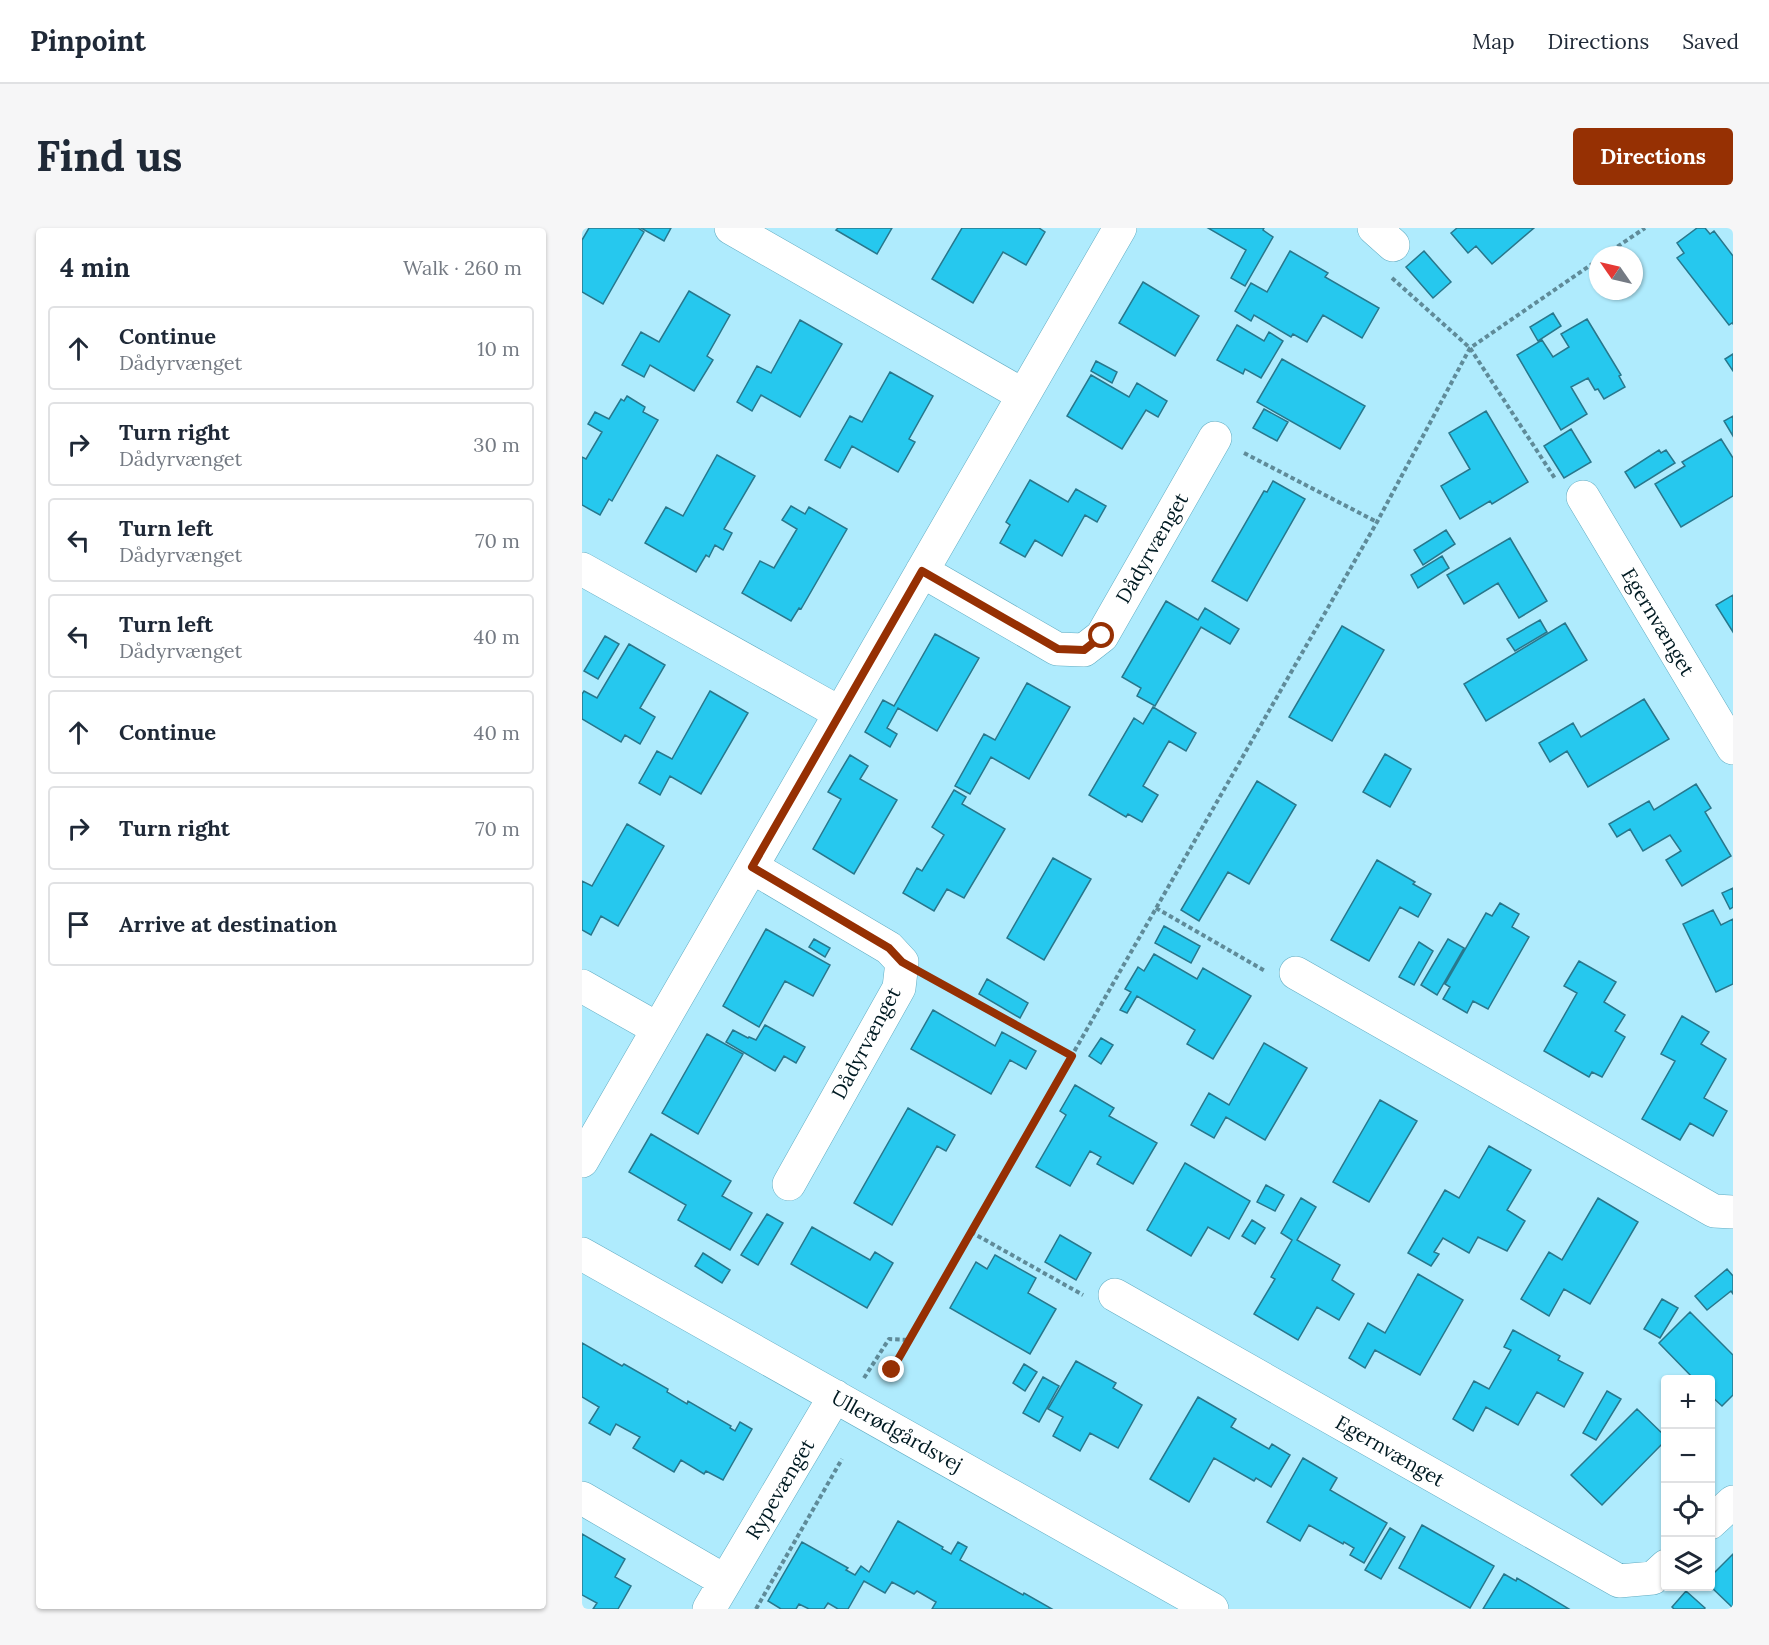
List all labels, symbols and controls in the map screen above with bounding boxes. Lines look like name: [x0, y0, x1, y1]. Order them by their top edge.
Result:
text: Pinpoint: [30, 23, 146, 59]
text: Map: [1472, 28, 1515, 55]
text: Directions: [1548, 28, 1649, 55]
text: Saved: [1682, 28, 1739, 55]
button: Directions: [1573, 128, 1733, 185]
text: Find us: [36, 129, 182, 183]
north arrow: [1589, 246, 1643, 300]
text: 4 min: [60, 251, 130, 284]
text: Walk · 260 m: [403, 255, 522, 280]
text: Continue: [119, 322, 216, 350]
icon: ahead: [62, 332, 95, 365]
text: 10 m: [477, 336, 520, 361]
text: Dådyrvænget: [119, 350, 242, 375]
text: Turn right: [119, 418, 230, 446]
icon: right: [62, 428, 95, 461]
text: 30 m: [473, 432, 520, 457]
text: Dådyrvænget: [119, 446, 242, 471]
street label: Dådyrvænget: [1110, 488, 1193, 607]
text: Turn left: [119, 514, 213, 542]
icon: left: [62, 524, 95, 557]
text: 70 m: [475, 528, 520, 553]
text: Dådyrvænget: [119, 542, 242, 567]
street label: Egernvænget: [1616, 563, 1701, 681]
text: Turn left: [119, 610, 213, 638]
icon: left: [62, 620, 95, 653]
route start: [1088, 622, 1114, 648]
text: 40 m: [474, 624, 520, 649]
text: Dådyrvænget: [119, 638, 242, 663]
icon: ahead: [62, 716, 95, 749]
text: Continue: [119, 718, 216, 746]
text: 40 m: [474, 720, 520, 745]
icon: right: [62, 812, 95, 845]
text: Turn right: [119, 814, 230, 842]
text: 70 m: [475, 816, 520, 841]
icon: arrive: [62, 908, 95, 941]
text: Arrive at destination: [119, 910, 337, 938]
street label: Dådyrvænget: [826, 982, 906, 1103]
route end: [878, 1356, 904, 1382]
map controls: [1661, 1375, 1715, 1591]
button: +: [1661, 1375, 1715, 1429]
street label: Ullerødgårdsvej: [827, 1384, 967, 1477]
street label: Egernvænget: [1331, 1409, 1449, 1492]
button: −: [1661, 1429, 1715, 1483]
street label: Rypevænget: [740, 1434, 819, 1543]
button: locate: [1661, 1483, 1715, 1537]
button: layers: [1661, 1537, 1715, 1591]

